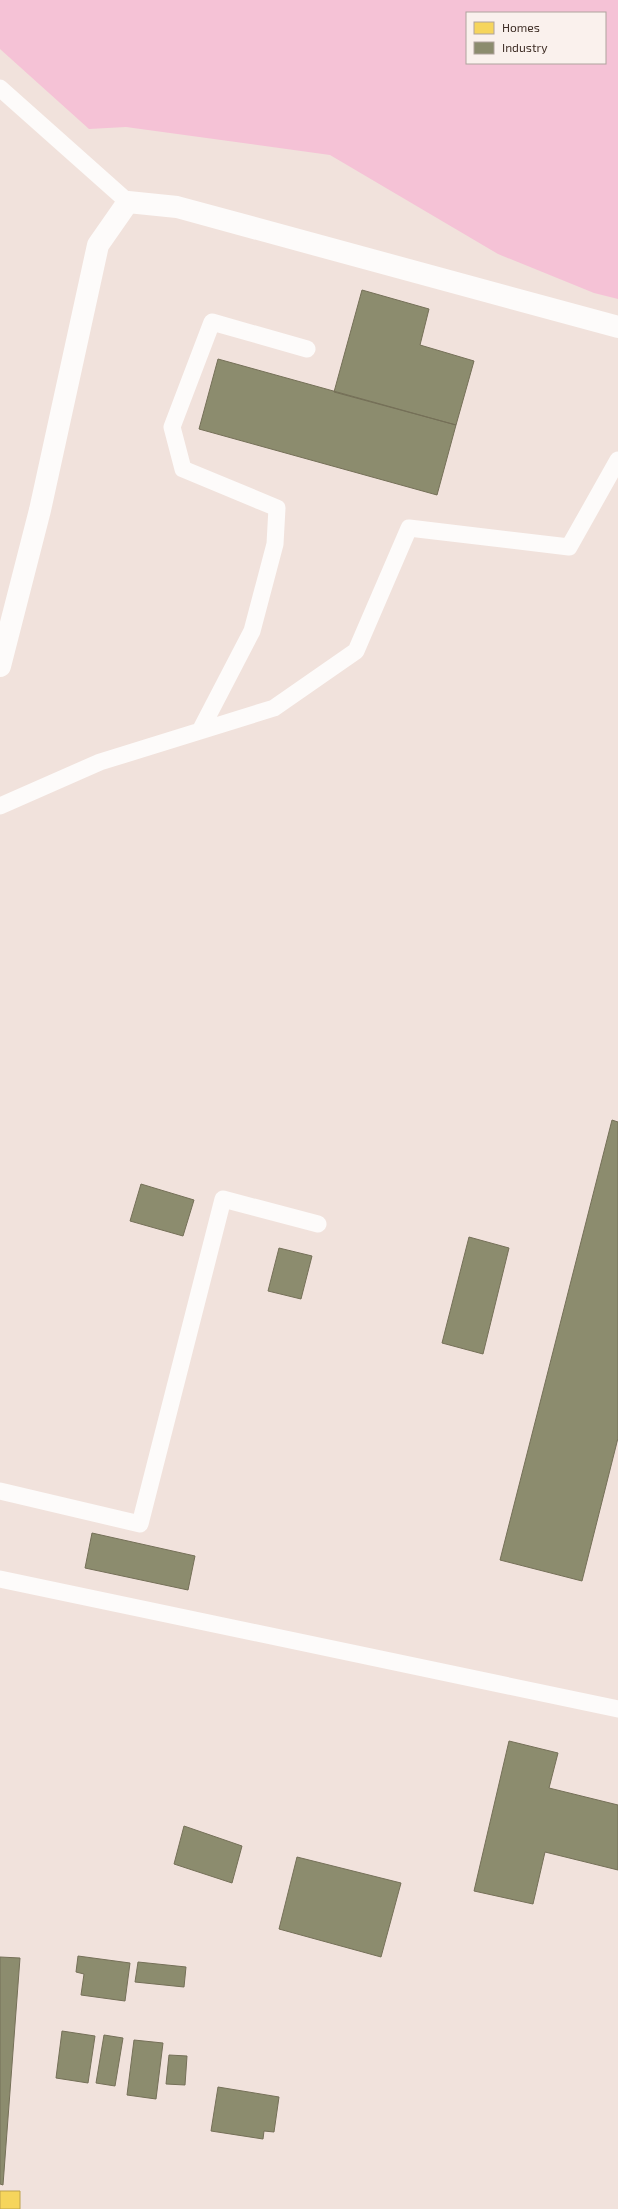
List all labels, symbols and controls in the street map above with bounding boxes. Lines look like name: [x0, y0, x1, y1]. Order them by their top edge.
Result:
legend: [466, 12, 606, 64]
text: Homes: [502, 20, 540, 34]
text: Industry: [502, 40, 548, 54]

